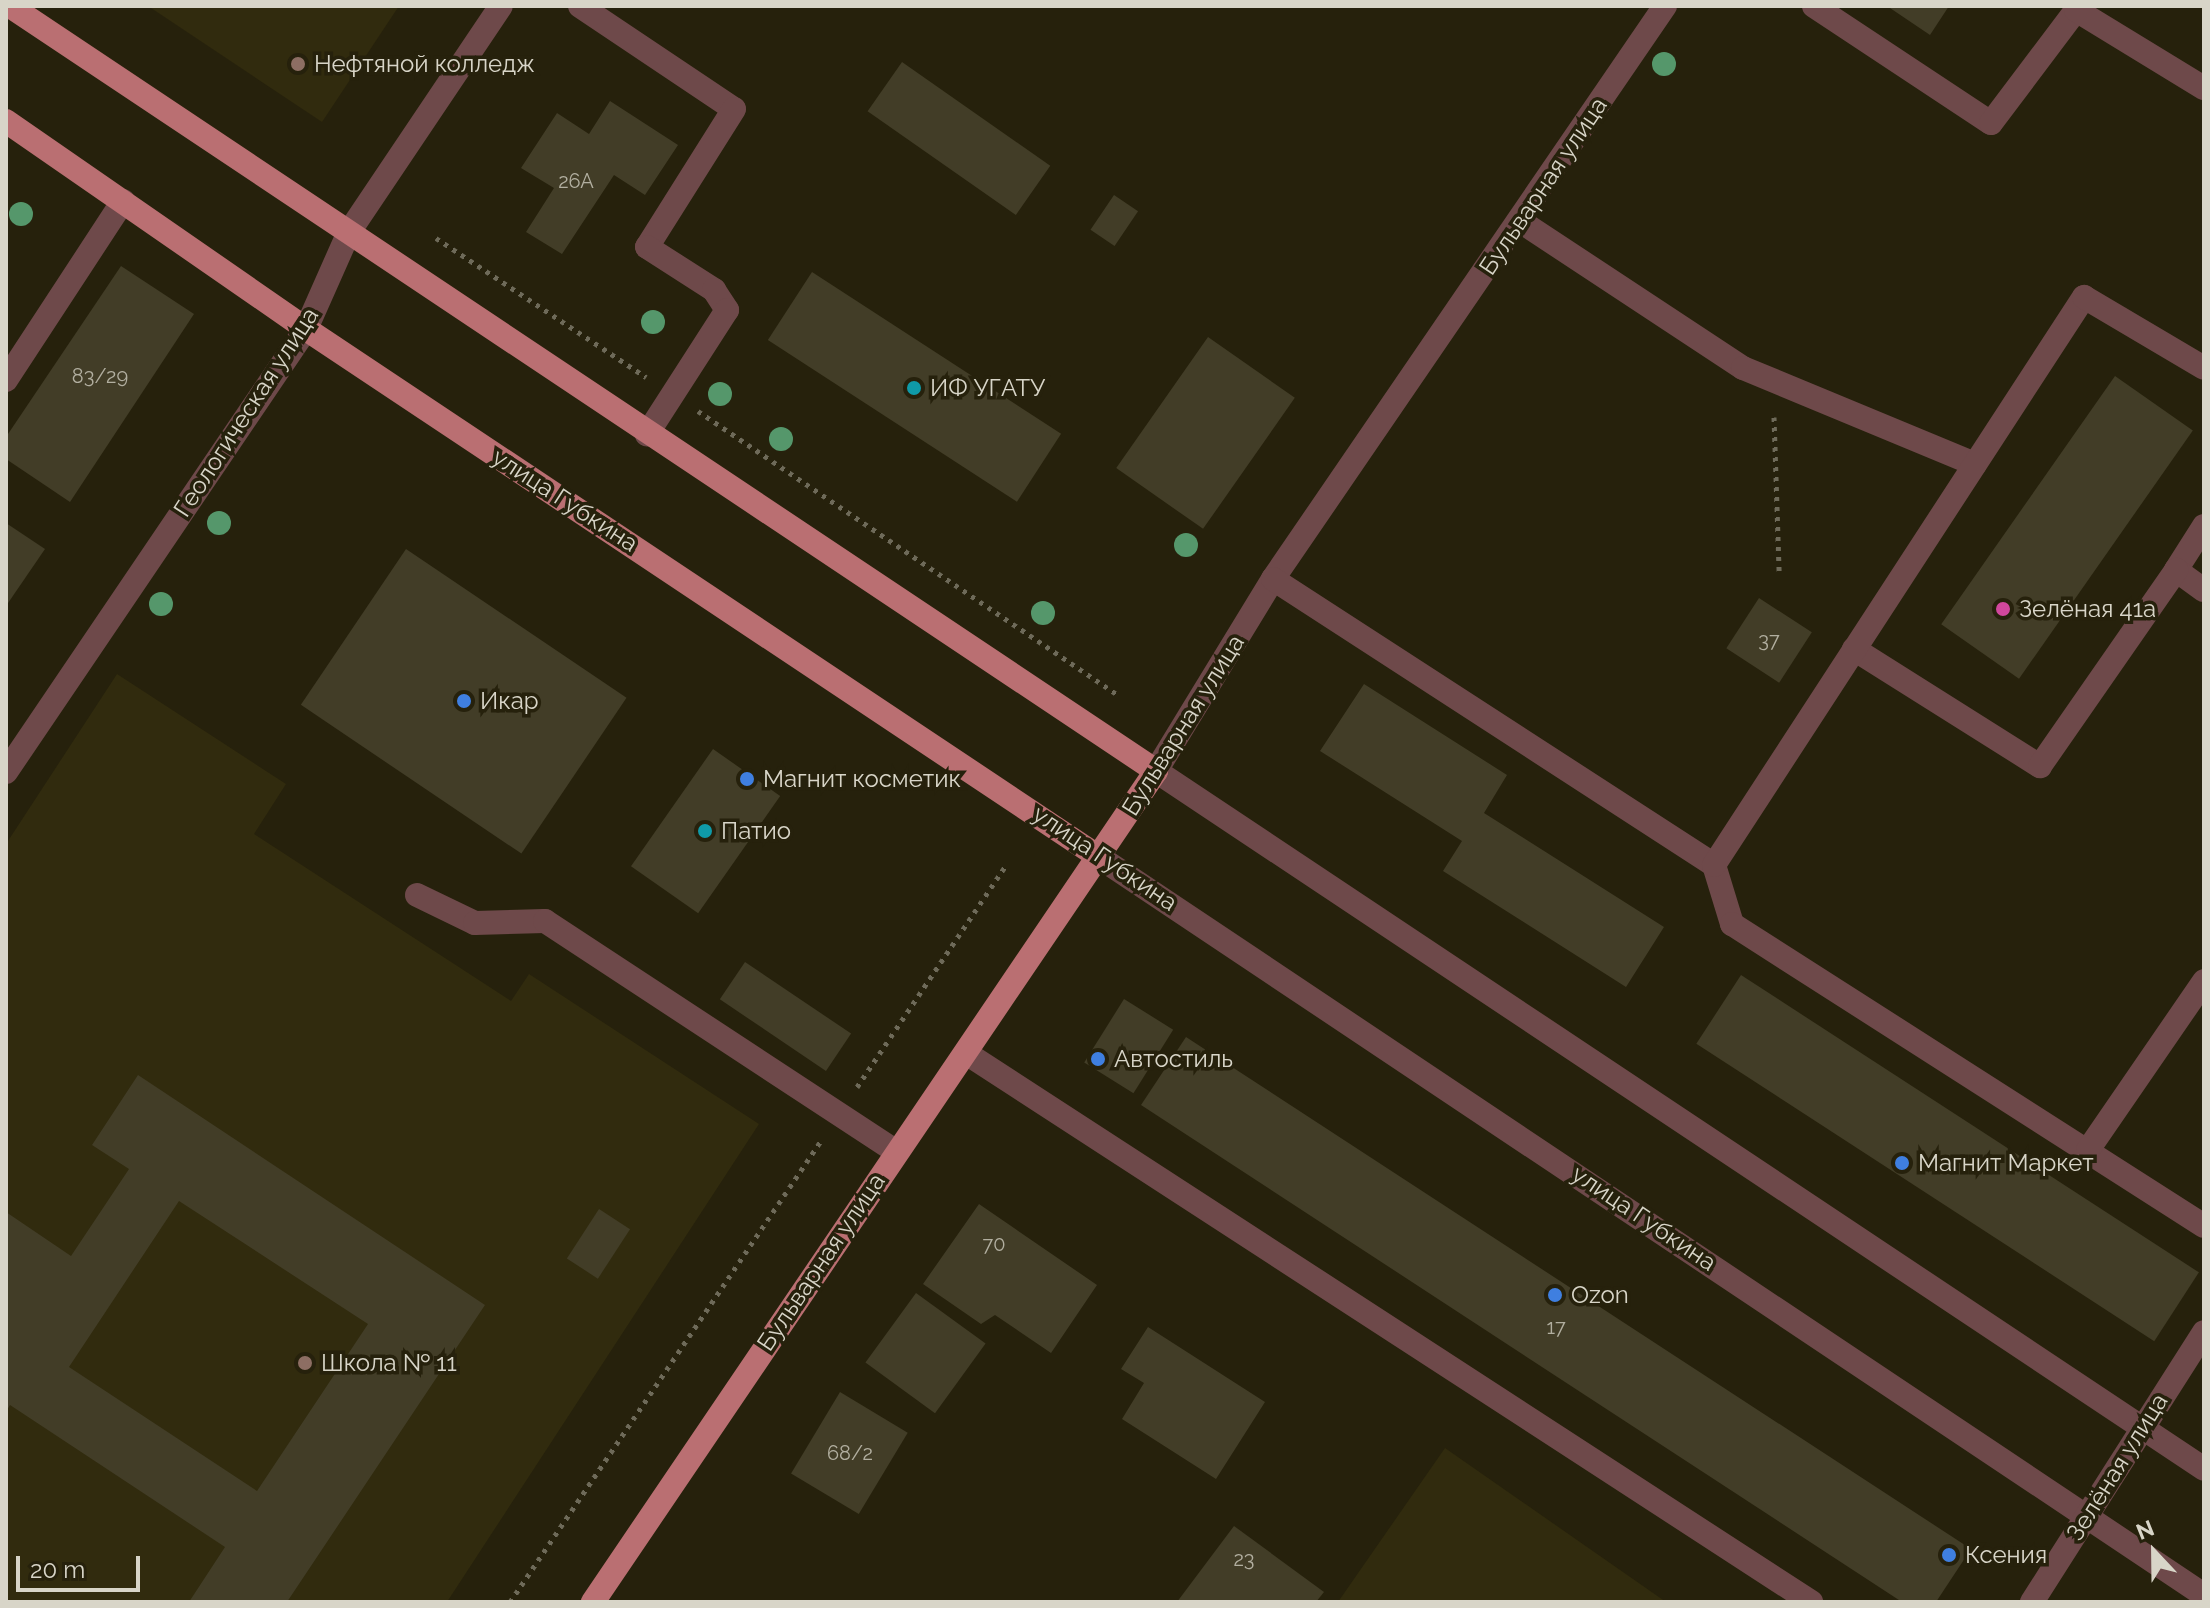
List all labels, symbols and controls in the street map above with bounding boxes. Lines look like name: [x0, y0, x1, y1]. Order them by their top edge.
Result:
place label: Нефтяной колледж: [314, 50, 535, 78]
marker: Нефтяной колледж: [289, 55, 307, 73]
street label: Бульварная улица: [1473, 92, 1613, 280]
house number: 26А: [558, 169, 594, 193]
street label: Геологическая улица: [167, 302, 325, 522]
house number: 83/29: [72, 364, 128, 388]
place label: ИФ УГАТУ: [930, 374, 1045, 402]
marker: ИФ УГАТУ: [905, 379, 923, 397]
street label: улица Губкина: [487, 442, 643, 558]
place label: Зелёная 41а: [2019, 595, 2156, 623]
marker: Зелёная 41а: [1994, 600, 2012, 618]
house number: 37: [1758, 628, 1780, 652]
street label: Бульварная улица: [1116, 629, 1250, 821]
place label: Икар: [480, 687, 539, 715]
marker: Икар: [455, 692, 473, 710]
place label: Магнит косметик: [763, 765, 961, 793]
marker: Магнит косметик: [738, 770, 756, 788]
street label: улица Губкина: [1027, 799, 1183, 917]
place label: Патио: [721, 817, 791, 845]
marker: Патио: [696, 822, 714, 840]
place label: Автостиль: [1114, 1045, 1233, 1073]
marker: Автостиль: [1089, 1050, 1107, 1068]
place label: Магнит Маркет: [1918, 1149, 2094, 1177]
marker: Магнит Маркет: [1893, 1154, 1911, 1172]
street label: улица Губкина: [1566, 1159, 1722, 1277]
street label: Бульварная улица: [751, 1168, 891, 1356]
house number: 70: [983, 1232, 1005, 1256]
place label: Ozon: [1571, 1281, 1629, 1309]
marker: Ozon: [1546, 1286, 1564, 1304]
house number: 17: [1546, 1315, 1566, 1339]
place label: Школа № 11: [321, 1349, 457, 1377]
marker: Школа № 11: [296, 1354, 314, 1372]
street label: Зелёная улица: [2060, 1388, 2174, 1546]
house number: 68/2: [827, 1441, 873, 1465]
north arrow: [2114, 1512, 2194, 1592]
text: N: [2132, 1515, 2158, 1545]
scale bar: [20, 1540, 144, 1590]
place label: Ксения: [1965, 1541, 2047, 1569]
marker: Ксения: [1940, 1546, 1958, 1564]
house number: 23: [1233, 1547, 1255, 1571]
text: 20 m: [30, 1555, 85, 1584]

